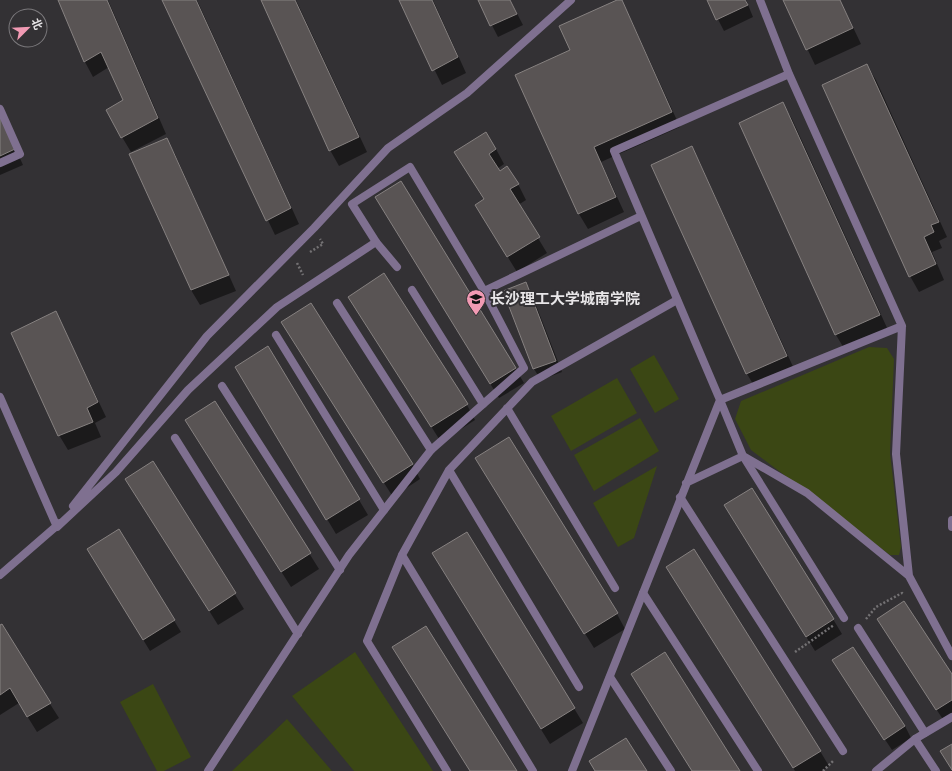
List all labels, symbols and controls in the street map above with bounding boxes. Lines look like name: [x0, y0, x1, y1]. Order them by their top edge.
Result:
north arrow: [8, 8, 48, 48]
text: 北: [29, 16, 45, 32]
school or university icon: 长沙理工大学城南学院: [465, 288, 487, 316]
place label: 长沙理工大学城南学院: [490, 290, 640, 308]

